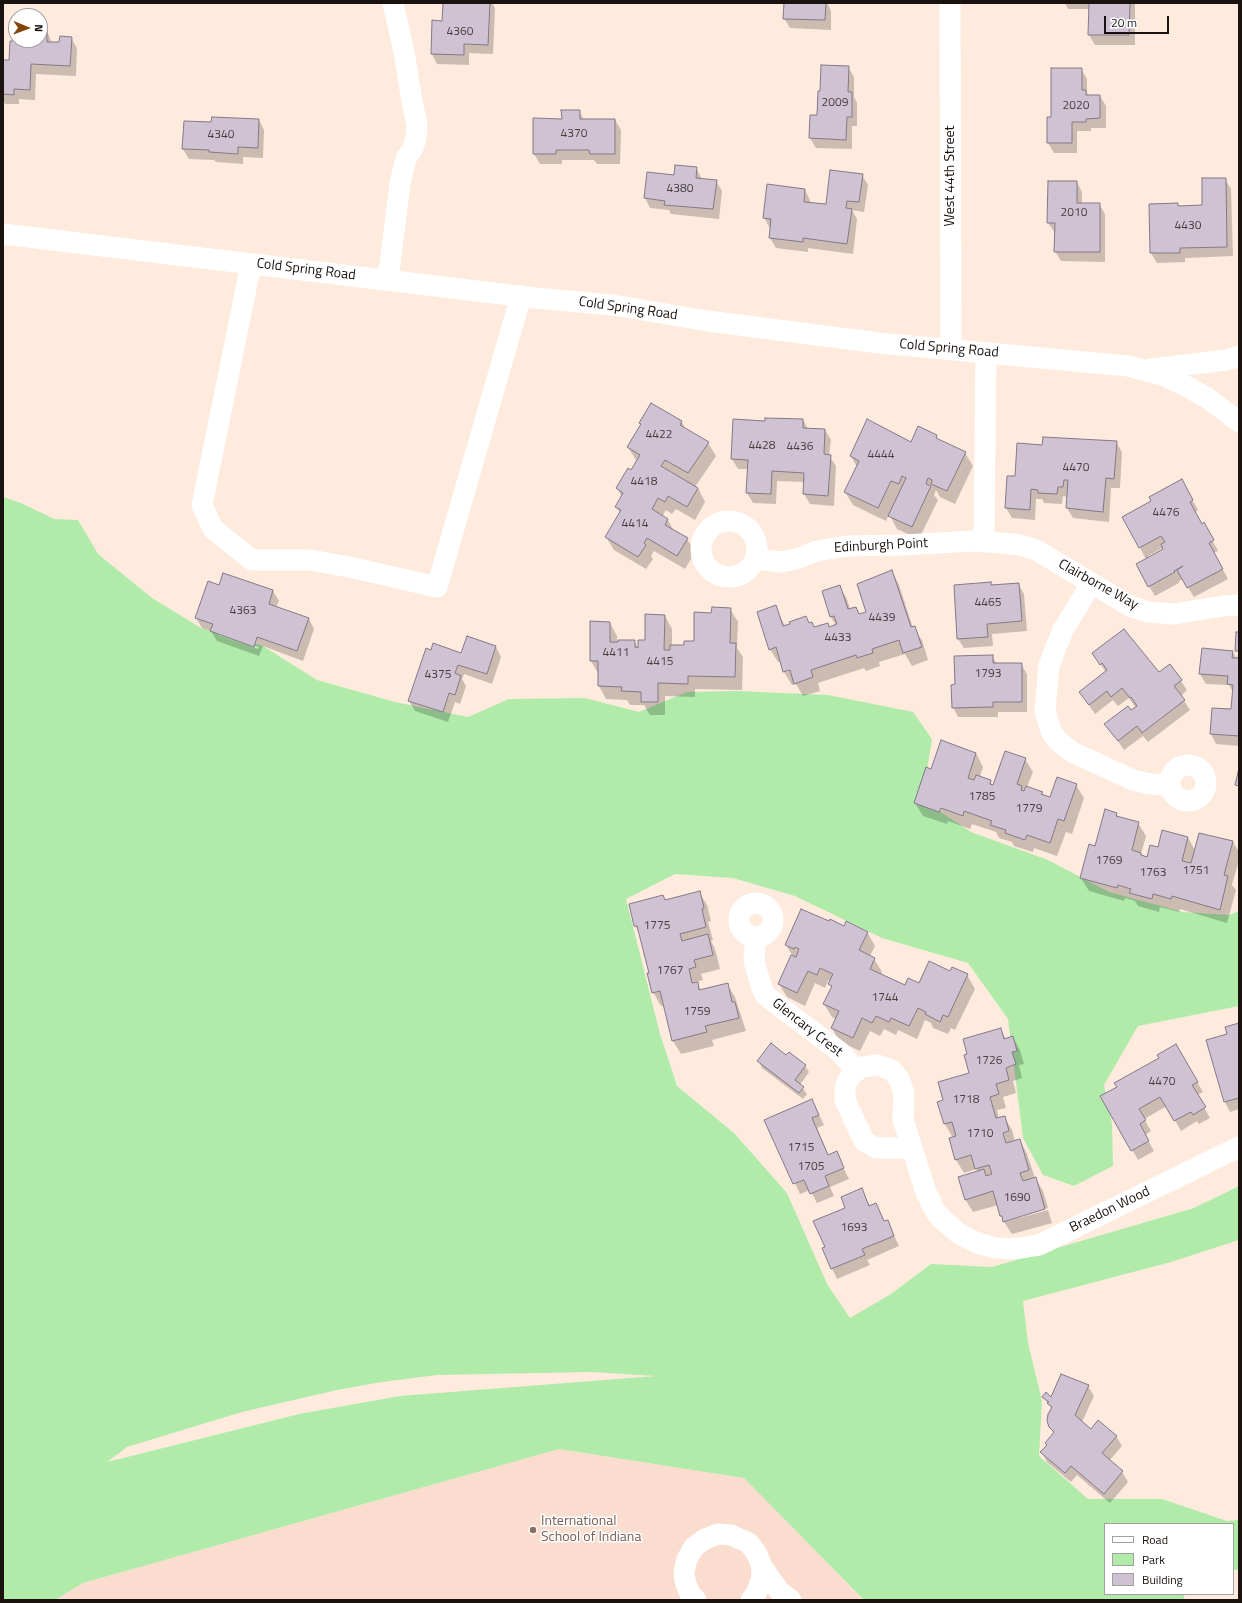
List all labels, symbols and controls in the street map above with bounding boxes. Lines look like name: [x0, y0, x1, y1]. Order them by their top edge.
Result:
north arrow: [8, 8, 48, 48]
scale bar: [1106, 8, 1171, 34]
text: 20 m: [1111, 13, 1137, 32]
text: N: [31, 24, 47, 32]
house number: 4360: [447, 25, 473, 39]
house number: 2009: [822, 96, 848, 110]
house number: 2020: [1063, 99, 1089, 113]
street label: West 44th Street: [943, 126, 959, 226]
house number: 4370: [561, 127, 587, 141]
house number: 4340: [208, 128, 234, 142]
house number: 4380: [667, 182, 693, 196]
house number: 2010: [1061, 206, 1087, 220]
house number: 4430: [1175, 219, 1201, 233]
street label: Cold Spring Road: [256, 256, 356, 284]
street label: Cold Spring Road: [578, 294, 678, 324]
street label: Cold Spring Road: [899, 336, 999, 362]
house number: 4422: [646, 428, 672, 442]
house number: 4428: [749, 439, 775, 453]
house number: 4436: [787, 440, 813, 454]
house number: 4444: [868, 448, 894, 462]
house number: 4470: [1063, 461, 1089, 475]
house number: 4418: [631, 475, 657, 489]
house number: 4476: [1153, 506, 1179, 520]
house number: 4414: [622, 517, 648, 531]
street label: Edinburgh Point: [834, 535, 928, 557]
street label: Clairborne Way: [1055, 556, 1141, 614]
house number: 4465: [975, 596, 1001, 610]
house number: 4363: [230, 604, 256, 618]
house number: 4439: [869, 611, 895, 625]
house number: 4433: [825, 631, 851, 645]
house number: 4411: [603, 646, 629, 660]
house number: 4415: [647, 655, 673, 669]
house number: 1793: [975, 667, 1001, 681]
house number: 4375: [425, 668, 451, 682]
house number: 1785: [969, 790, 995, 804]
house number: 1779: [1016, 802, 1042, 816]
house number: 1769: [1096, 854, 1122, 868]
house number: 1751: [1183, 864, 1209, 878]
house number: 1763: [1140, 866, 1166, 880]
house number: 1775: [644, 919, 670, 933]
house number: 1767: [657, 964, 683, 978]
house number: 1744: [872, 991, 898, 1005]
street label: Glencary Crest: [768, 995, 846, 1061]
house number: 1759: [684, 1005, 710, 1019]
house number: 1726: [976, 1054, 1002, 1068]
house number: 4470: [1149, 1075, 1175, 1089]
house number: 1718: [953, 1093, 979, 1107]
house number: 1710: [967, 1127, 993, 1141]
house number: 1715: [788, 1141, 814, 1155]
house number: 1705: [798, 1160, 824, 1174]
street label: Braedon Wood: [1067, 1183, 1153, 1237]
house number: 1690: [1004, 1191, 1030, 1205]
house number: 1693: [841, 1221, 867, 1235]
place label: International School of Indiana: [541, 1514, 641, 1546]
legend: [1104, 1523, 1234, 1595]
marker: International School of Indiana: [528, 1525, 538, 1535]
text: Road: [1142, 1530, 1168, 1549]
text: Park: [1142, 1550, 1165, 1569]
text: Building: [1142, 1570, 1183, 1589]

